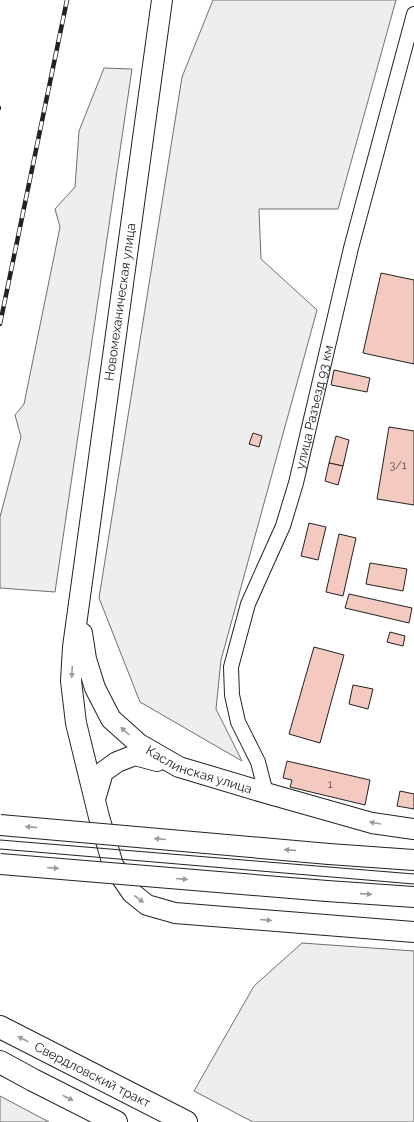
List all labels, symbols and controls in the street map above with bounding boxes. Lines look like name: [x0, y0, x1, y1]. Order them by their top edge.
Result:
street label: Новомеханическая улица: [101, 222, 139, 382]
street label: улица Разъезд 93 км: [292, 344, 336, 471]
house number: 3/1: [389, 459, 407, 472]
one-way arrow: [68, 666, 75, 678]
one-way arrow: [120, 727, 129, 736]
street label: Каслинская улица: [144, 742, 254, 796]
house number: 1: [328, 778, 333, 791]
one-way arrow: [369, 820, 382, 826]
one-way arrow: [25, 824, 37, 831]
one-way arrow: [154, 835, 166, 842]
one-way arrow: [284, 847, 296, 854]
one-way arrow: [47, 865, 59, 872]
one-way arrow: [176, 876, 188, 882]
one-way arrow: [360, 890, 372, 897]
one-way arrow: [134, 895, 145, 903]
one-way arrow: [260, 916, 272, 923]
one-way arrow: [17, 1036, 29, 1042]
street label: Свердловский тракт: [32, 1038, 153, 1110]
one-way arrow: [62, 1095, 73, 1101]

